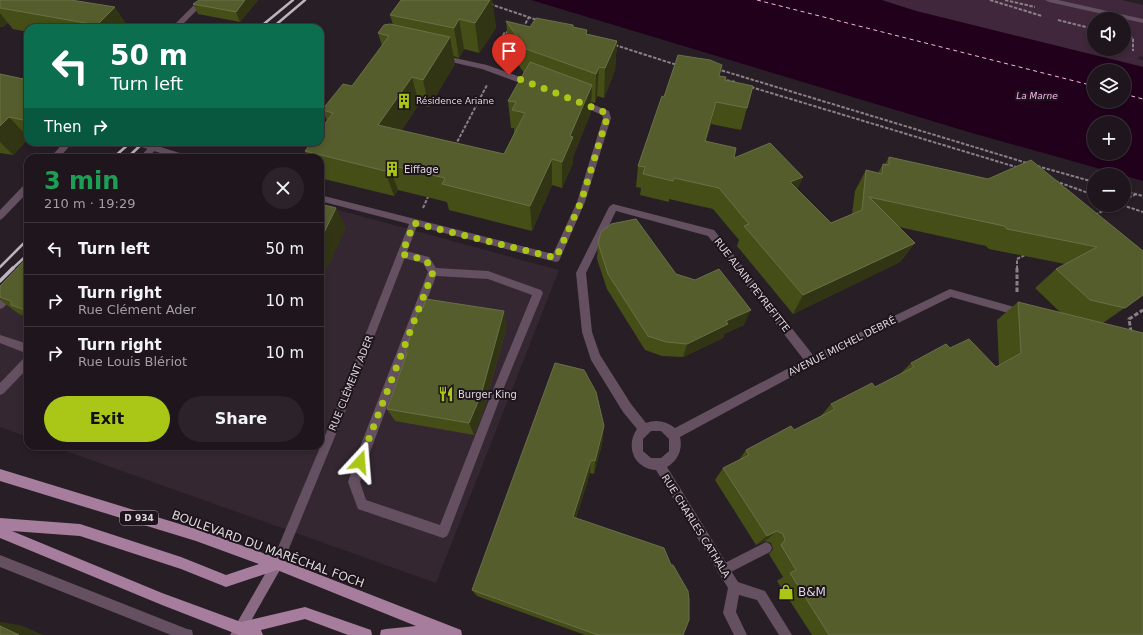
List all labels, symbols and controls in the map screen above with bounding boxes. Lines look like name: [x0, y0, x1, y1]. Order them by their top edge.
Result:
map controls: [1087, 12, 1131, 212]
button: sound: [1087, 12, 1131, 56]
pin: [492, 34, 526, 75]
text: 50 m: [110, 39, 188, 72]
icon: left: [44, 40, 96, 92]
icon: arrive: [498, 40, 520, 62]
button: layers: [1087, 64, 1131, 108]
text: Turn left: [110, 73, 183, 94]
water label: La Marne: [1016, 91, 1058, 101]
building icon: Résidence Ariane: [395, 92, 413, 110]
place label: Résidence Ariane: [416, 96, 494, 106]
icon: right: [89, 116, 111, 138]
button: +: [1087, 116, 1131, 160]
text: Then: [44, 118, 81, 136]
building icon: Eiffage: [383, 160, 401, 178]
place label: Eiffage: [404, 164, 439, 175]
text: 3 min: [44, 167, 119, 195]
button: close: [262, 167, 304, 209]
button: −: [1087, 168, 1131, 212]
text: 210 m · 19:29: [44, 196, 135, 211]
street label: RUE ALAIN PEYREFITTE: [712, 236, 792, 334]
icon: left: [44, 238, 66, 260]
text: Turn left: [78, 240, 150, 258]
text: 50 m: [266, 240, 304, 258]
text: Turn right: [78, 284, 162, 302]
icon: right: [44, 290, 66, 312]
text: 10 m: [266, 292, 304, 310]
text: Rue Clément Ader: [78, 302, 196, 317]
street label: AVENUE MICHEL DEBRÉ: [786, 313, 897, 378]
street label: RUE CLÉMENT ADER: [326, 333, 375, 432]
text: Turn right: [78, 336, 162, 354]
icon: right: [44, 342, 66, 364]
text: 10 m: [266, 344, 304, 362]
text: Rue Louis Blériot: [78, 354, 187, 369]
restaurant icon: Burger King: [437, 385, 455, 403]
place label: Burger King: [458, 389, 517, 400]
button: Exit: [44, 396, 170, 442]
button: Share: [178, 396, 304, 442]
position arrow: [339, 441, 381, 483]
street label: RUE CHARLES CATHALA: [660, 472, 732, 580]
street label: BOULEVARD DU MARÉCHAL FOCH: [170, 507, 366, 590]
road number: D 934: [120, 511, 158, 525]
shop icon: B&M: [777, 583, 795, 601]
place label: B&M: [798, 585, 826, 599]

